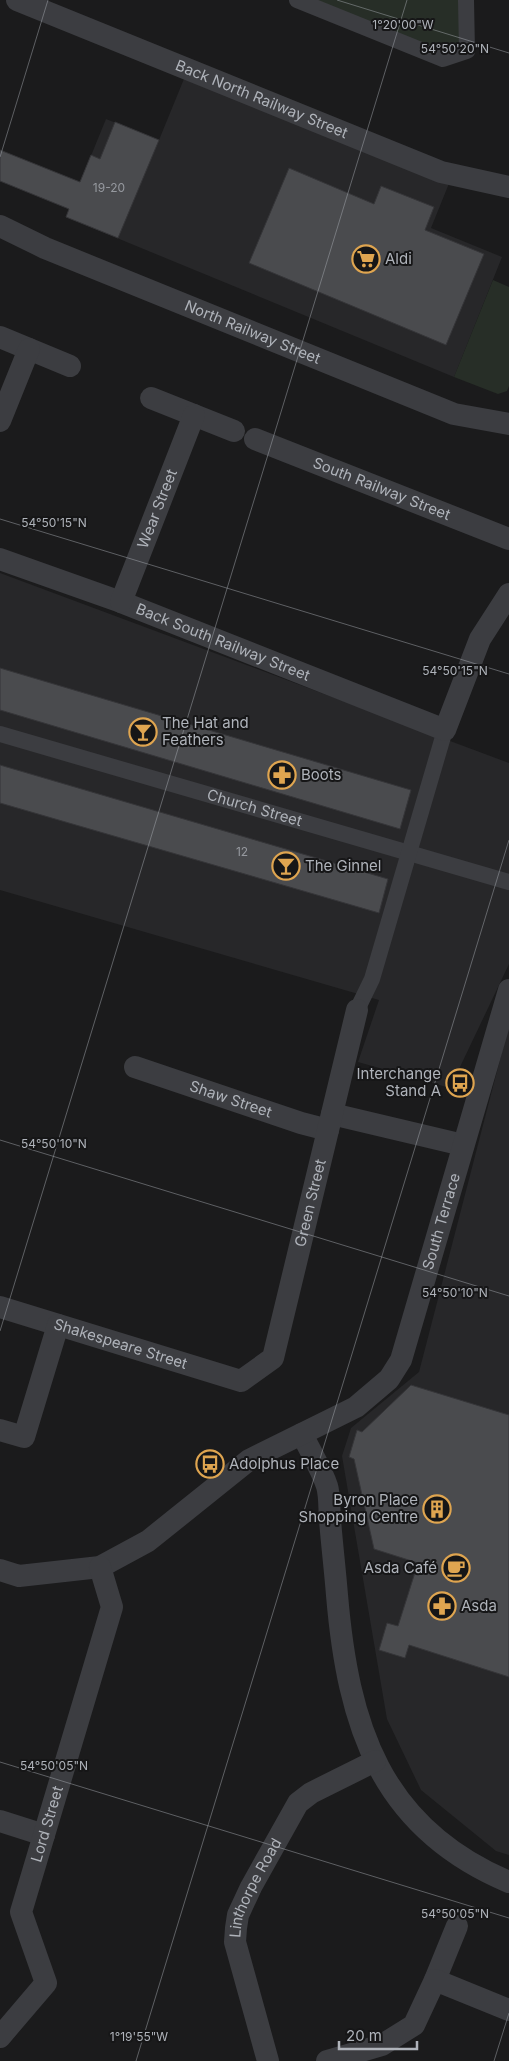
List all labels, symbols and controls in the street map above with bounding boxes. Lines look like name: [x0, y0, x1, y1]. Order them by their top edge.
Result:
text: 1°20'00"W: [372, 17, 434, 32]
text: 54°50'20"N: [421, 41, 489, 56]
street label: Back North Railway Street: [173, 55, 351, 142]
house number: 19-20: [93, 180, 125, 195]
supermarket icon: Aldi: [351, 244, 381, 274]
place label: Aldi: [385, 249, 412, 268]
street label: North Railway Street: [182, 296, 324, 368]
street label: South Railway Street: [310, 453, 453, 524]
street label: Wear Street: [133, 466, 181, 551]
text: 54°50'15"N: [21, 515, 87, 530]
street label: Back South Railway Street: [133, 599, 313, 685]
text: 54°50'15"N: [422, 663, 488, 678]
place label: The Hat and Feathers: [162, 713, 249, 749]
bar icon: The Hat and Feathers: [128, 717, 158, 747]
pharmacy icon: Boots: [267, 760, 297, 790]
place label: Boots: [301, 765, 342, 784]
street label: Church Street: [205, 785, 304, 830]
house number: 12: [236, 844, 248, 859]
bar icon: The Ginnel: [271, 851, 301, 881]
place label: The Ginnel: [305, 856, 381, 875]
place label: Interchange Stand A: [357, 1064, 441, 1100]
bus stop icon: Interchange Stand A: [445, 1068, 475, 1098]
street label: Shaw Street: [187, 1076, 275, 1122]
text: 54°50'10"N: [21, 1136, 87, 1151]
street label: Green Street: [290, 1157, 330, 1249]
street label: South Terrace: [418, 1171, 464, 1272]
text: 54°50'10"N: [422, 1285, 488, 1300]
street label: Shakespeare Street: [51, 1314, 190, 1373]
bus stop icon: Adolphus Place: [195, 1449, 225, 1479]
place label: Adolphus Place: [229, 1454, 339, 1473]
place label: Byron Place Shopping Centre: [299, 1490, 418, 1526]
building icon: Byron Place Shopping Centre: [422, 1494, 452, 1524]
cafe icon: Asda Café: [441, 1553, 471, 1583]
place label: Asda Café: [364, 1558, 437, 1577]
pharmacy icon: Asda: [427, 1591, 457, 1621]
place label: Asda: [461, 1596, 497, 1615]
text: 54°50'05"N: [20, 1758, 88, 1773]
street label: Lord Street: [26, 1783, 67, 1864]
street label: Linthorpe Road: [225, 1835, 285, 1938]
text: 54°50'05"N: [421, 1906, 489, 1921]
scale bar: [339, 2018, 416, 2050]
text: 20 m: [346, 2026, 382, 2045]
text: 1°19'55"W: [110, 2029, 168, 2044]

